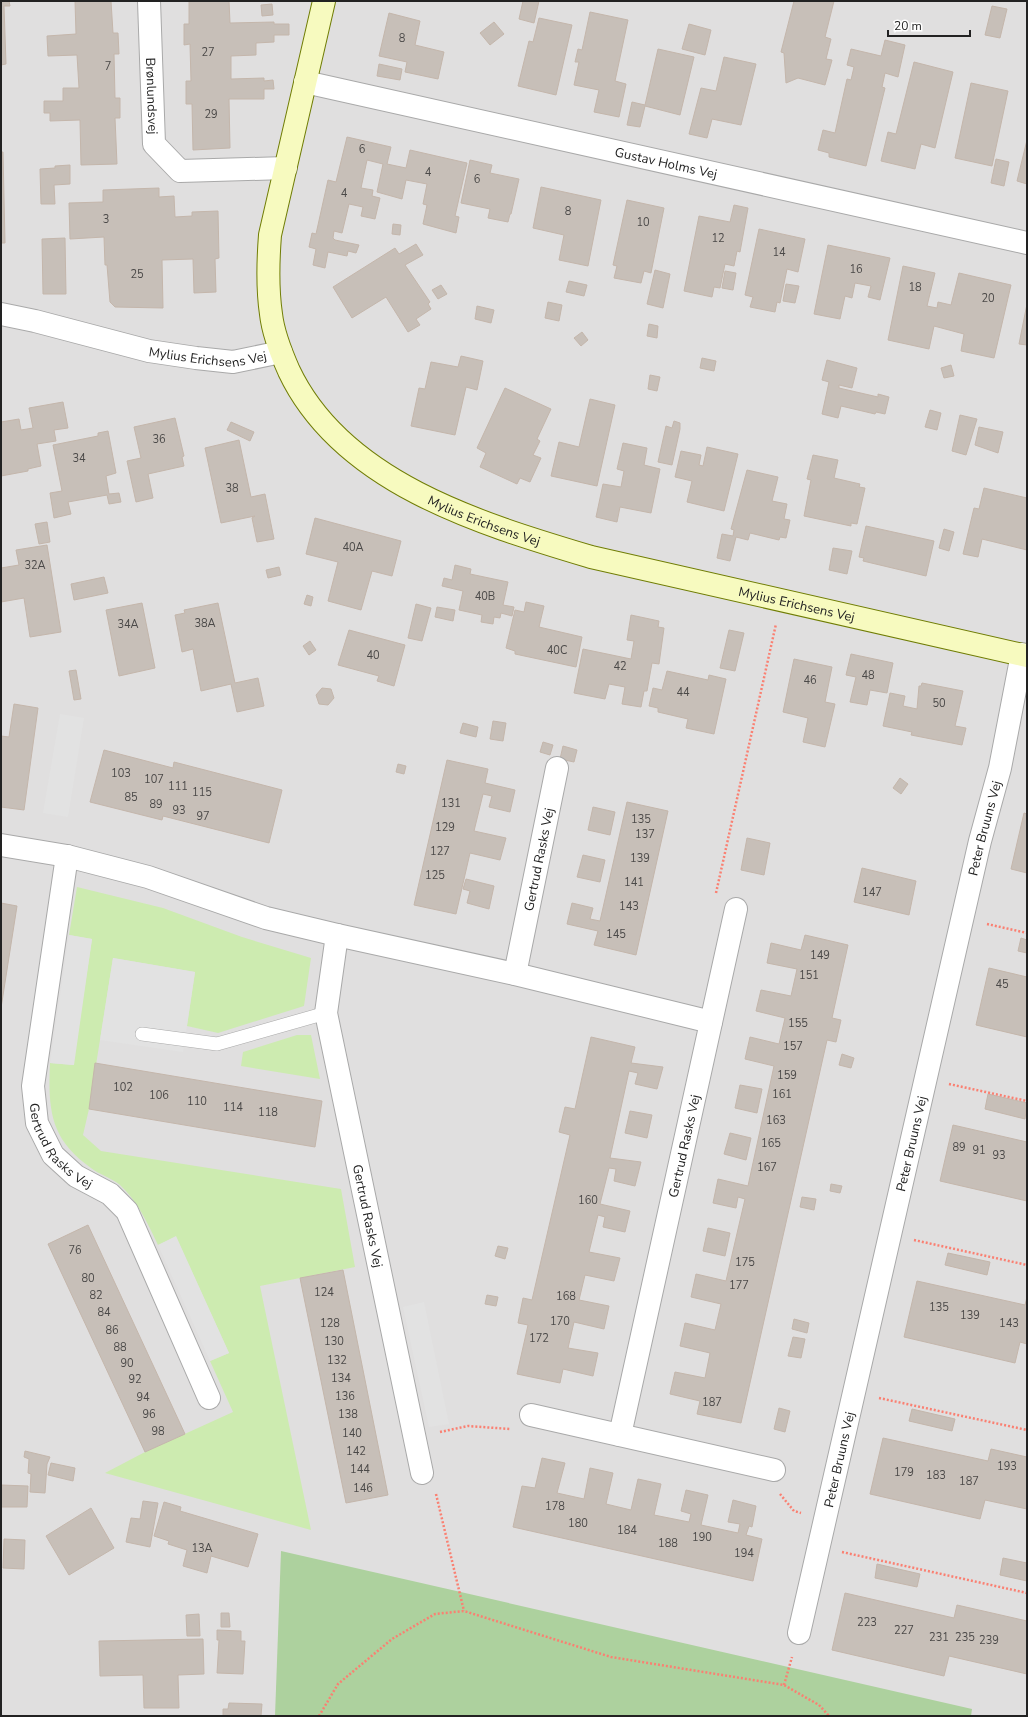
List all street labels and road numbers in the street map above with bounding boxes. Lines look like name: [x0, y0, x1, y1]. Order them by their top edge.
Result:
street label: Brønlundsvej: [141, 57, 162, 135]
street label: Gustav Holms Vej: [613, 143, 719, 184]
street label: Mylius Erichsens Vej: [148, 343, 268, 372]
street label: Mylius Erichsens Vej: [425, 492, 542, 551]
street label: Mylius Erichsens Vej: [737, 583, 856, 627]
street label: Peter Bruuns Vej: [964, 779, 1006, 878]
street label: Gertrud Rasks Vej: [520, 806, 559, 913]
street label: Gertrud Rasks Vej: [665, 1093, 705, 1199]
street label: Peter Bruuns Vej: [892, 1094, 931, 1193]
street label: Gertrud Rasks Vej: [25, 1102, 95, 1193]
street label: Gertrud Rasks Vej: [348, 1163, 387, 1269]
street label: Peter Bruuns Vej: [820, 1410, 859, 1509]

